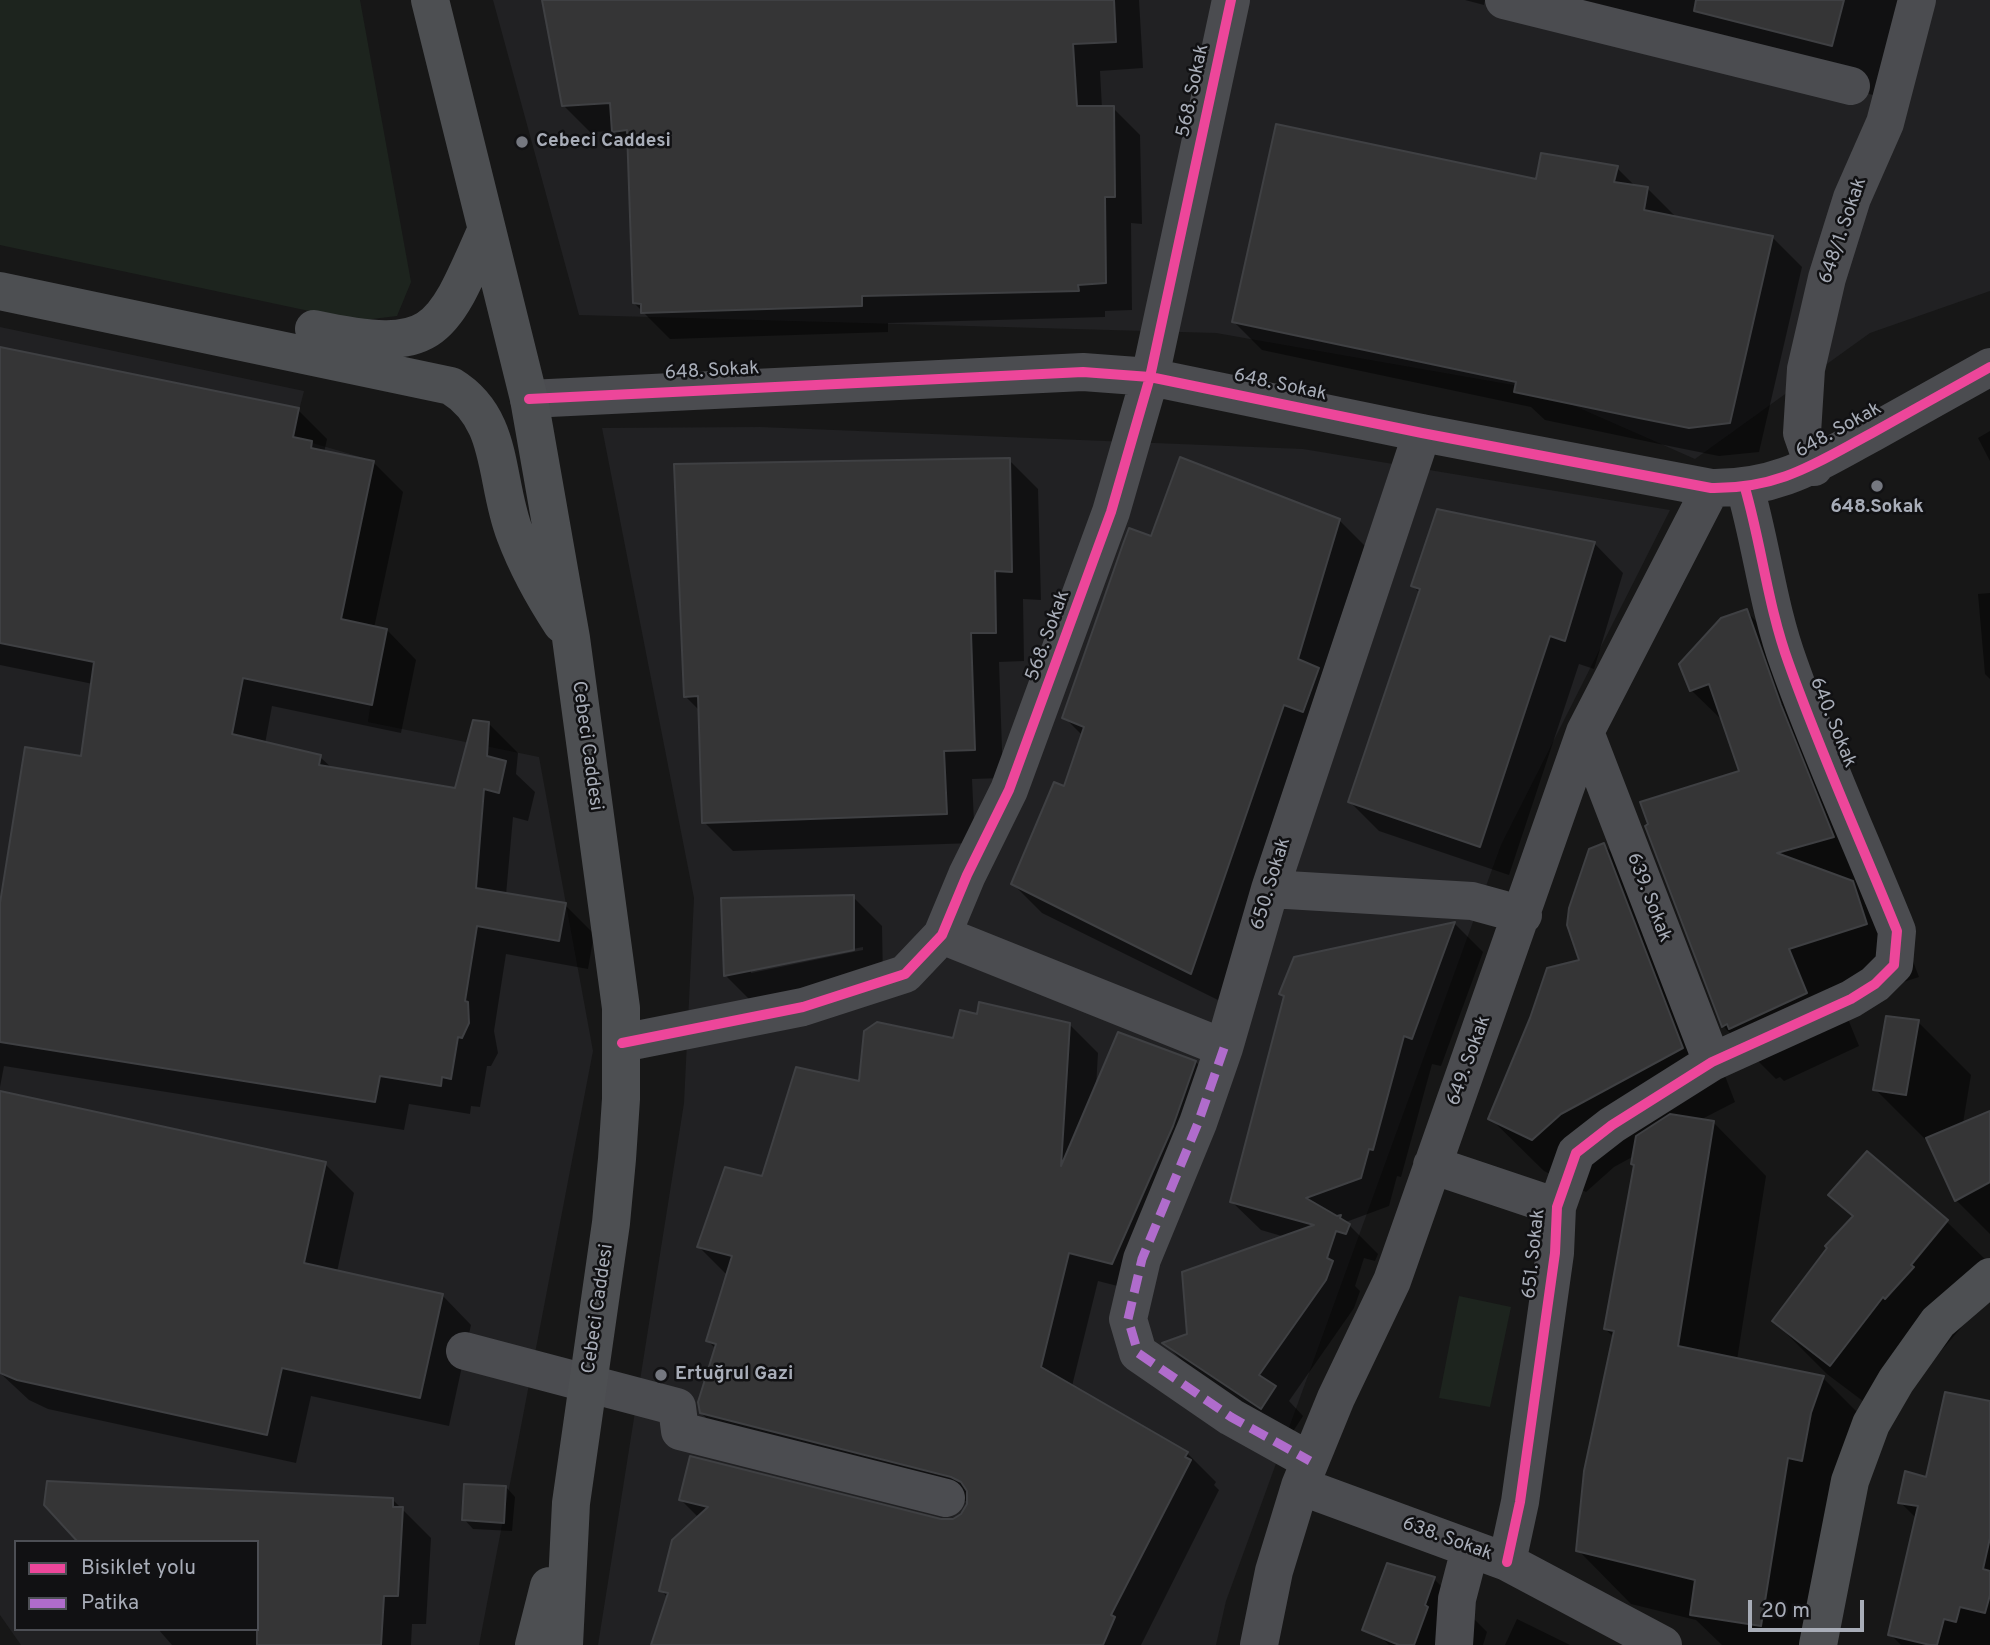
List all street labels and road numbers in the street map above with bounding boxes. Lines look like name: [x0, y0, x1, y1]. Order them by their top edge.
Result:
street label: 568. Sokak: [1173, 42, 1215, 140]
street label: 648/1. Sokak: [1815, 175, 1873, 287]
street label: 648. Sokak: [664, 358, 760, 386]
street label: 648. Sokak: [1231, 365, 1329, 407]
street label: 648. Sokak: [1792, 398, 1886, 464]
street label: 568. Sokak: [1022, 588, 1076, 684]
street label: 640. Sokak: [1804, 674, 1860, 772]
street label: Cebeci Caddesi: [566, 680, 606, 812]
street label: 650. Sokak: [1247, 835, 1297, 933]
street label: 639. Sokak: [1621, 850, 1675, 946]
street label: 649. Sokak: [1443, 1013, 1497, 1109]
street label: 651. Sokak: [1519, 1208, 1551, 1300]
street label: Cebeci Caddesi: [579, 1243, 619, 1375]
street label: 638. Sokak: [1399, 1513, 1495, 1567]

